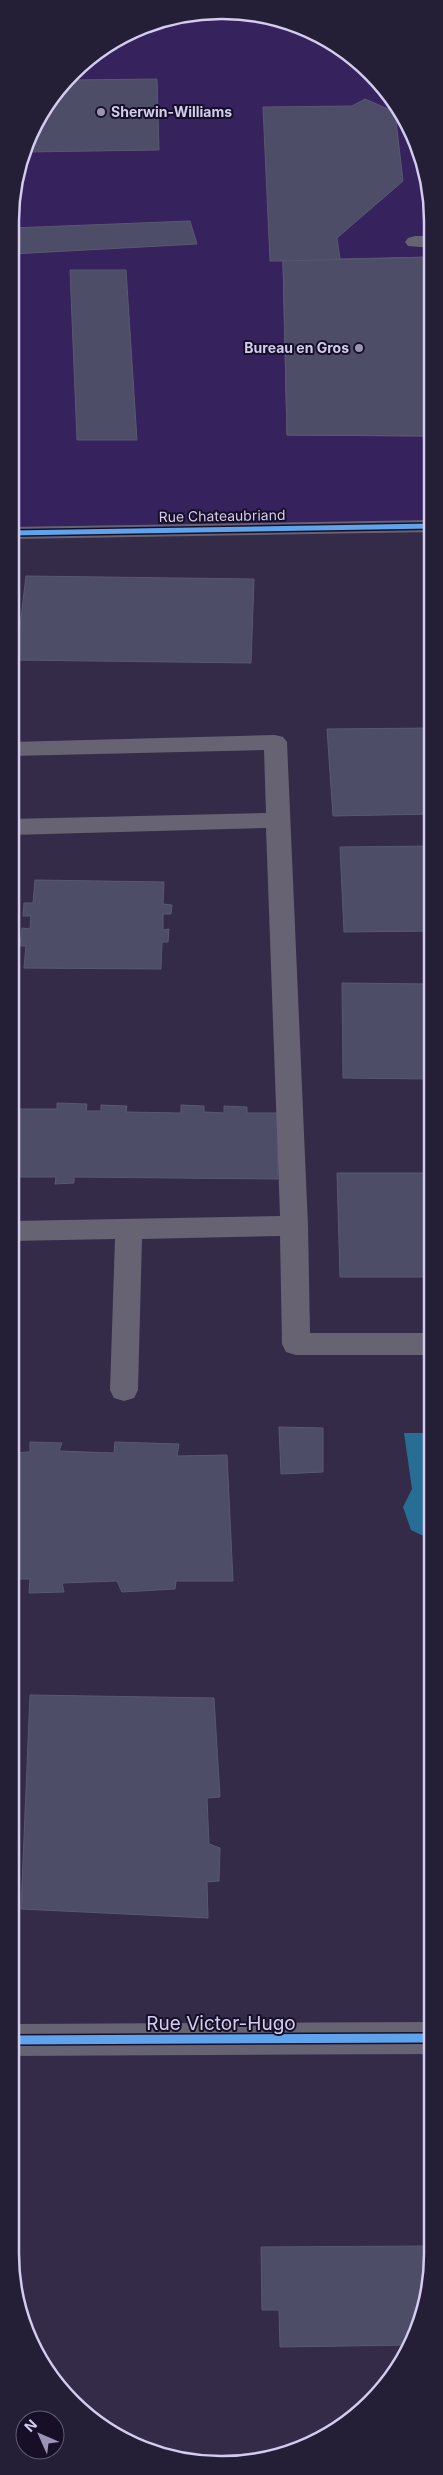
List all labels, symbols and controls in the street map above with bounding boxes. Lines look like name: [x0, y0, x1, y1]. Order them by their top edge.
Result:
place label: Sherwin-Williams: [111, 103, 232, 120]
marker: Sherwin-Williams: [95, 106, 107, 118]
place label: Bureau en Gros: [244, 339, 349, 356]
marker: Bureau en Gros: [353, 342, 365, 354]
street label: Rue Chateaubriand: [158, 506, 286, 525]
street label: Rue Victor-Hugo: [146, 2012, 296, 2035]
north arrow: [15, 2410, 65, 2460]
text: N: [21, 2416, 40, 2435]

